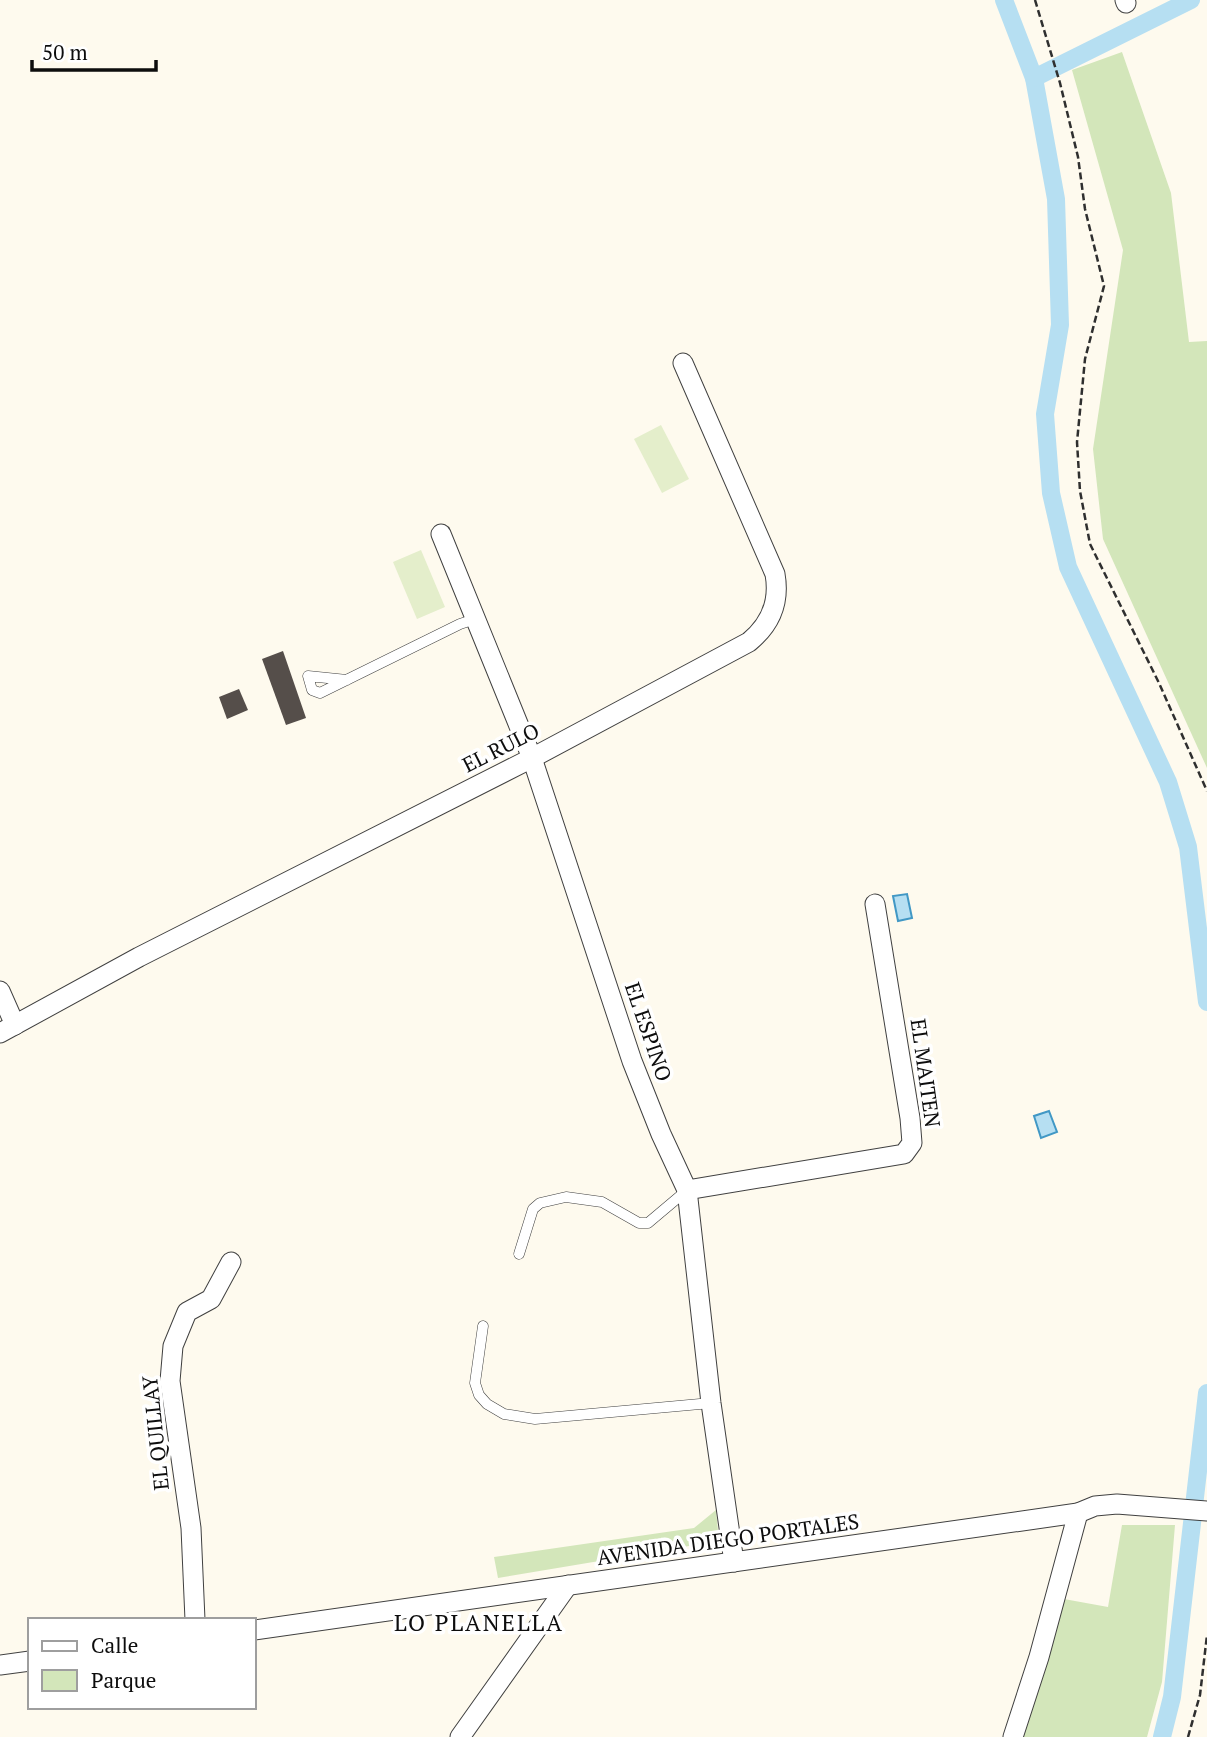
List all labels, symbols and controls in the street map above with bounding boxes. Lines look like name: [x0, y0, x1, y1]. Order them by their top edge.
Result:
scale bar: [32, 28, 156, 72]
text: 50 m: [42, 38, 88, 66]
street label: EL RULO: [457, 716, 544, 778]
street label: EL ESPINO: [619, 978, 679, 1085]
street label: EL MAITEN: [905, 1017, 947, 1129]
street label: EL QUILLAY: [135, 1374, 175, 1492]
street label: AVENIDA DIEGO PORTALES: [595, 1507, 861, 1571]
district label: LO PLANELLA: [394, 1607, 564, 1638]
legend: [28, 1618, 256, 1709]
text: Calle: [91, 1631, 138, 1659]
text: Parque: [91, 1666, 156, 1694]

